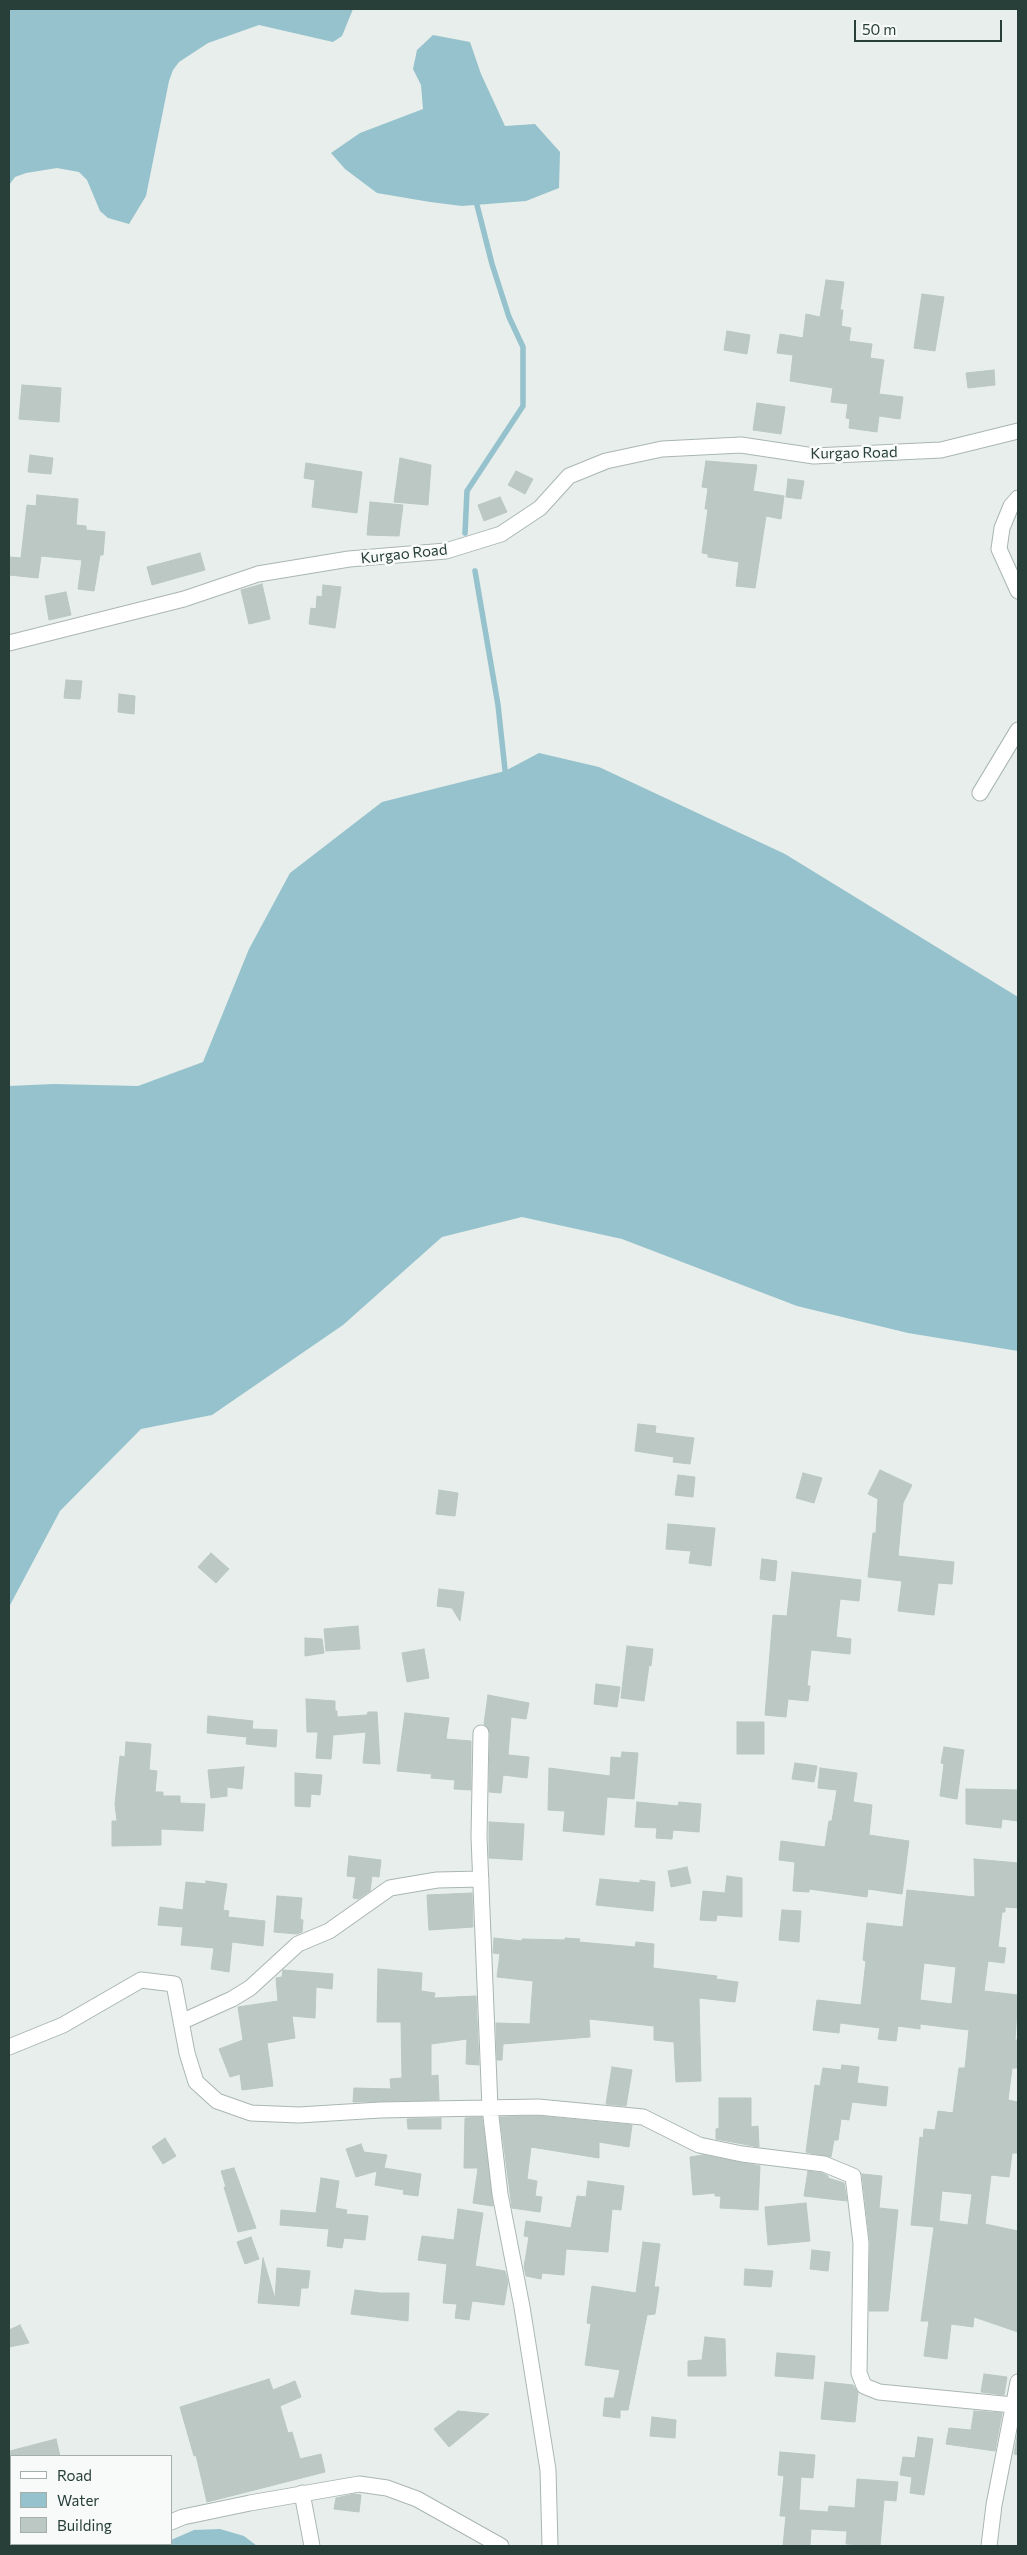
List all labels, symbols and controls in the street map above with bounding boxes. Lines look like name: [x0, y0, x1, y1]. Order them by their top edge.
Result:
scale bar: [857, 10, 1004, 42]
text: 50 m: [862, 20, 896, 38]
street label: Kurgao Road: [810, 443, 898, 463]
street label: Kurgao Road: [360, 541, 448, 567]
legend: [10, 2455, 172, 2545]
text: Road: [57, 2466, 92, 2484]
text: Water: [57, 2491, 99, 2509]
text: Building: [57, 2516, 112, 2534]

